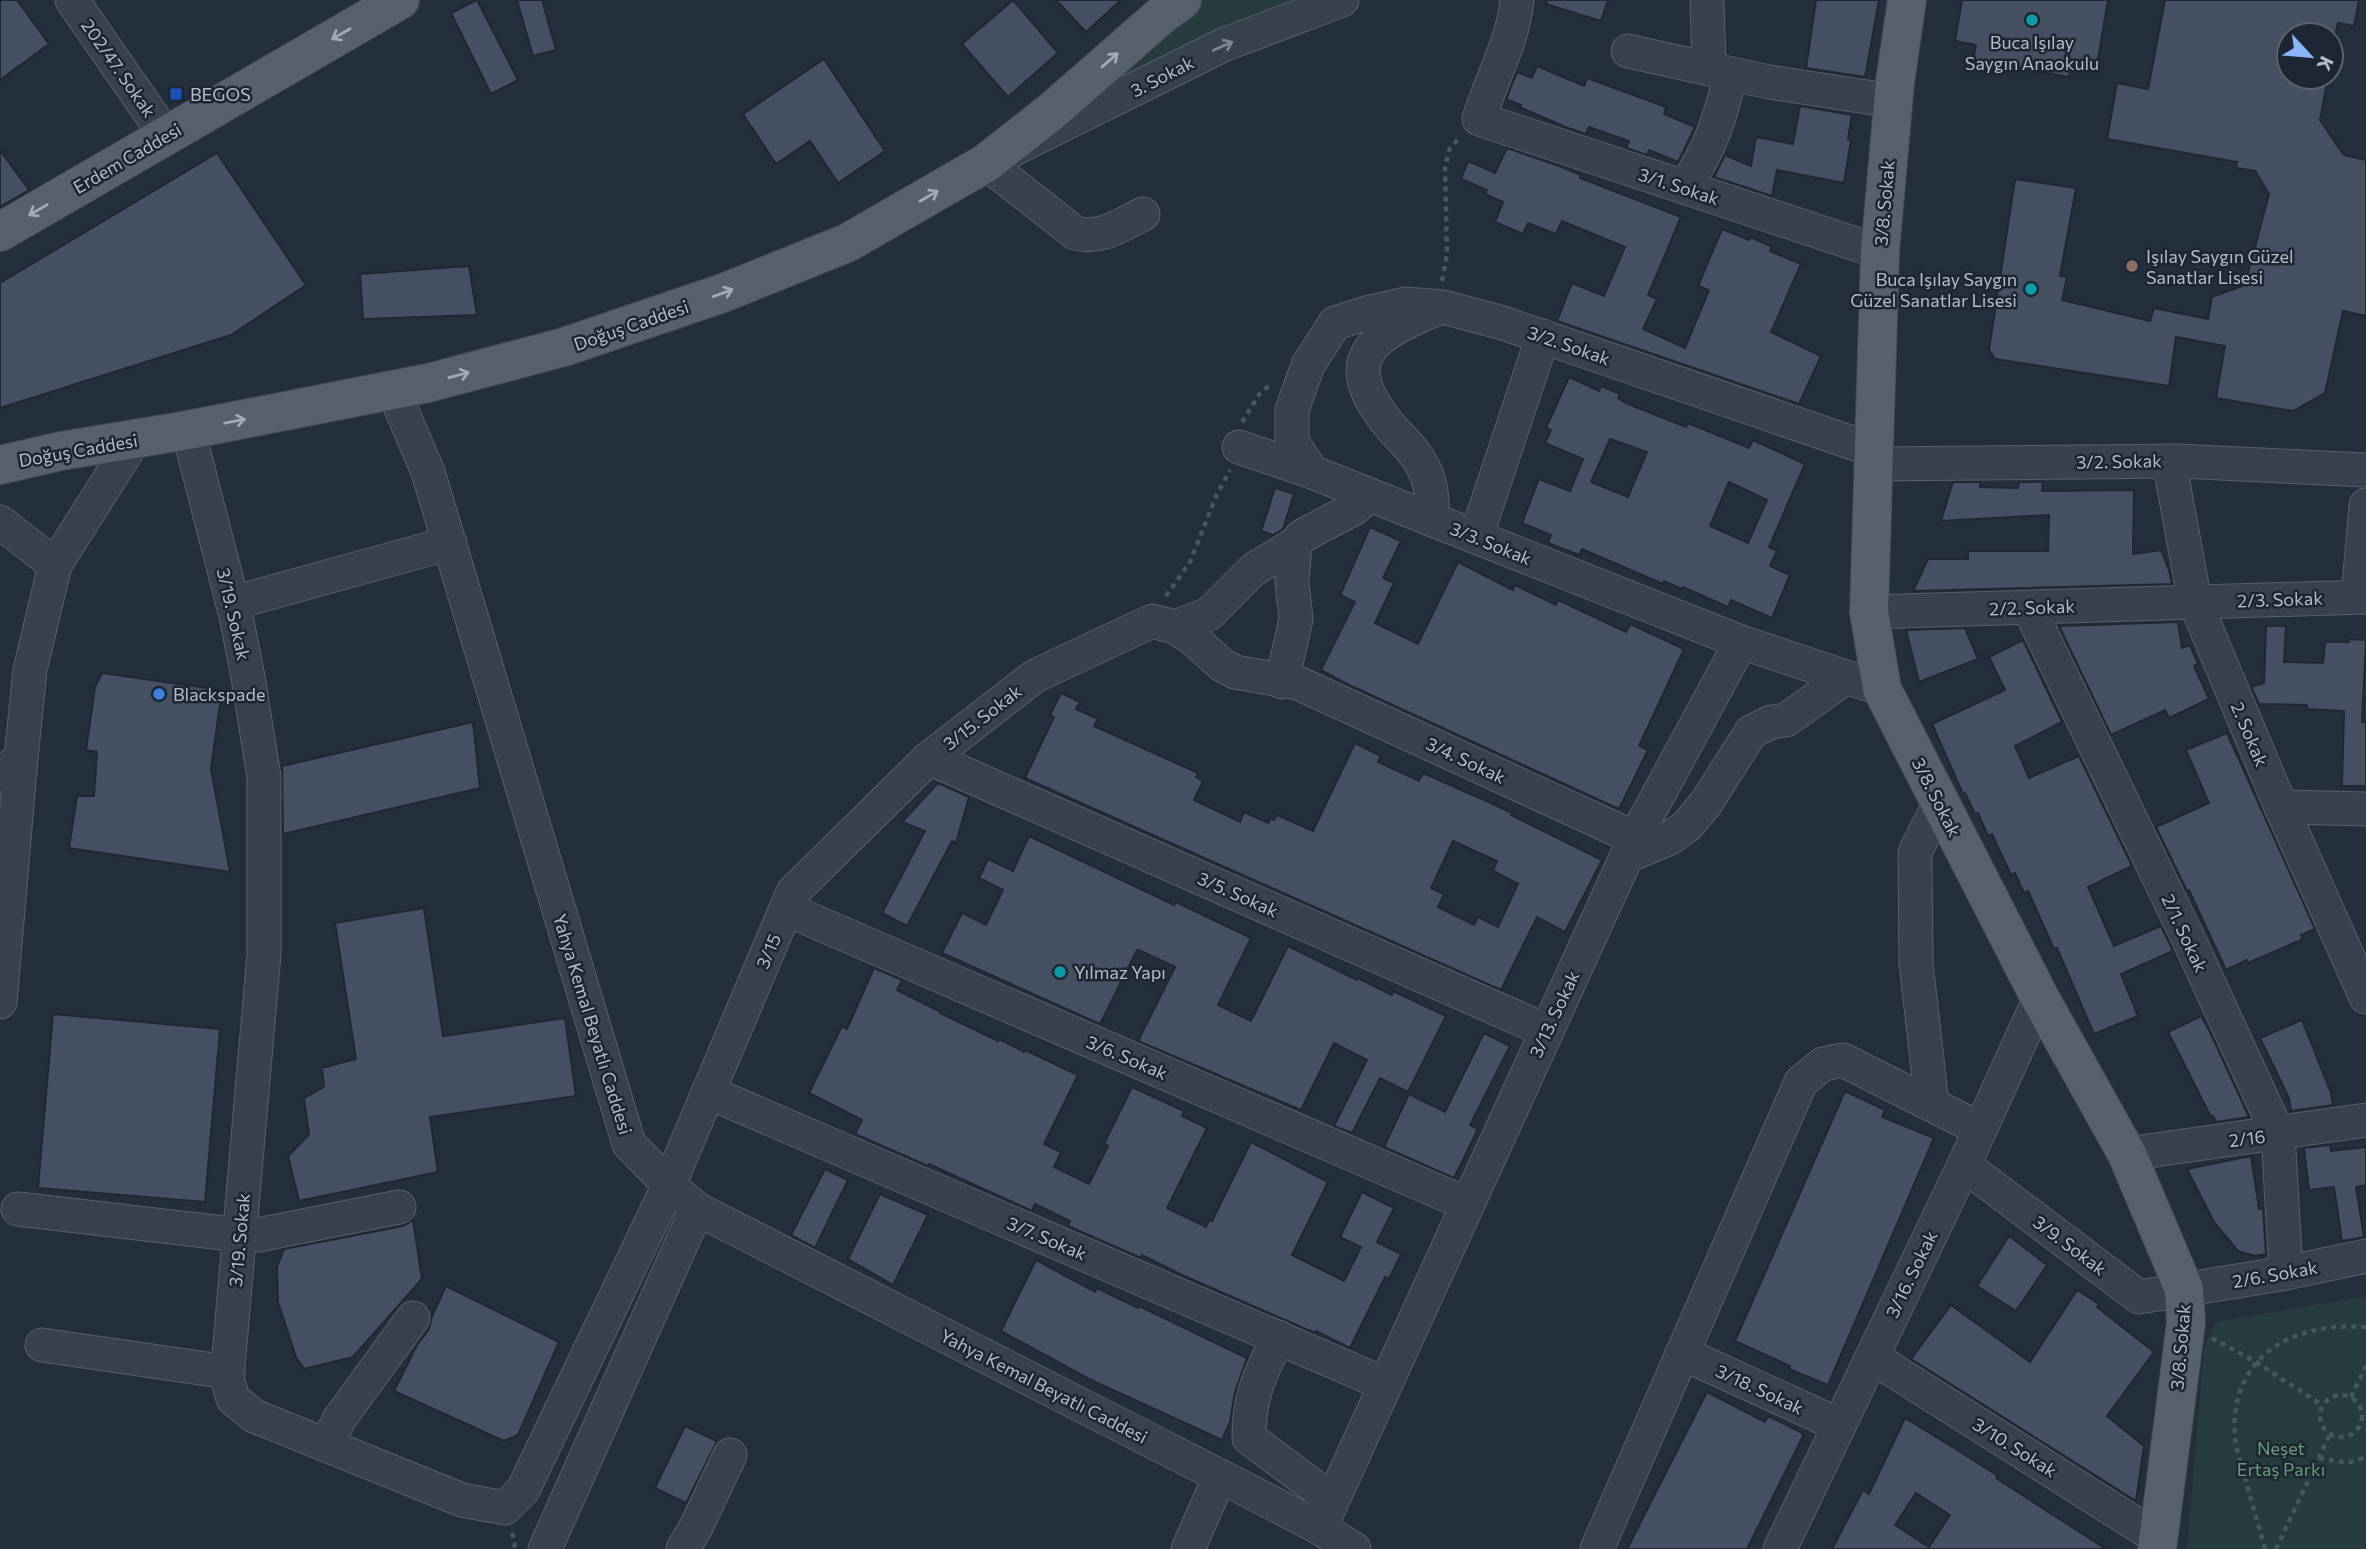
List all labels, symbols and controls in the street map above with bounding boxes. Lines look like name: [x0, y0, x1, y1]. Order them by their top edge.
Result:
marker: Buca Işılay Saygın Anaokulu: [2024, 12, 2040, 28]
street label: 202/47. Sokak: [77, 15, 161, 122]
north arrow: [2275, 21, 2345, 91]
one-way arrow: [332, 27, 352, 41]
place label: Buca Işılay Saygın Anaokulu: [1965, 31, 2099, 74]
one-way arrow: [1212, 39, 1233, 52]
street label: 3. Sokak: [1127, 51, 1197, 101]
one-way arrow: [1101, 52, 1119, 68]
text: K: [2312, 53, 2339, 75]
place label: BEGOS: [190, 83, 251, 105]
marker: BEGOS: [168, 86, 184, 102]
street label: Erdem Caddesi: [69, 118, 185, 198]
street label: 3/8. Sokak: [1869, 159, 1899, 247]
street label: 3/1. Sokak: [1636, 163, 1722, 209]
one-way arrow: [918, 189, 938, 203]
one-way arrow: [29, 203, 49, 217]
place label: Işılay Saygın Güzel Sanatlar Lisesi: [2146, 245, 2294, 288]
marker: Işılay Saygın Güzel Sanatlar Lisesi: [2124, 258, 2140, 274]
place label: Buca Işılay Saygın Güzel Sanatlar Lisesi: [1850, 268, 2017, 311]
marker: Buca Işılay Saygın Güzel Sanatlar Lisesi: [2023, 281, 2039, 297]
one-way arrow: [712, 285, 734, 298]
street label: Doğuş Caddesi: [571, 295, 691, 355]
street label: 3/2. Sokak: [1525, 321, 1613, 369]
one-way arrow: [448, 368, 470, 381]
one-way arrow: [223, 413, 246, 427]
street label: Doğuş Caddesi: [17, 429, 139, 471]
street label: 3/2. Sokak: [2076, 449, 2162, 473]
street label: 3/3. Sokak: [1447, 517, 1535, 569]
street label: 3/19. Sokak: [213, 566, 255, 663]
street label: 2/3. Sokak: [2237, 586, 2324, 611]
street label: 2/2. Sokak: [1989, 594, 2076, 619]
street label: 3/15. Sokak: [938, 679, 1026, 754]
place label: Blackspade: [173, 683, 265, 705]
marker: Blackspade: [151, 686, 167, 702]
street label: 2. Sokak: [2227, 698, 2273, 770]
street label: 3/4. Sokak: [1423, 732, 1509, 788]
street label: 3/8. Sokak: [1908, 754, 1966, 841]
street label: 3/5. Sokak: [1194, 866, 1282, 922]
street label: 2/1. Sokak: [2157, 890, 2213, 976]
street label: Yahya Kemal Beyatlı Caddesi: [549, 911, 637, 1137]
street label: 3/15: [751, 930, 785, 972]
place label: Yılmaz Yapı: [1074, 961, 1166, 983]
marker: Yılmaz Yapı: [1052, 964, 1068, 980]
street label: 3/13. Sokak: [1524, 967, 1584, 1061]
street label: 3/6. Sokak: [1083, 1030, 1171, 1084]
street label: 2/16: [2227, 1125, 2267, 1151]
street label: 3/19. Sokak: [224, 1192, 254, 1288]
street label: 3/9. Sokak: [2029, 1210, 2111, 1280]
street label: 3/7. Sokak: [1004, 1211, 1090, 1265]
street label: 3/16. Sokak: [1880, 1227, 1942, 1321]
street label: 2/6. Sokak: [2231, 1256, 2320, 1292]
street label: 3/8. Sokak: [2165, 1303, 2195, 1391]
street label: Yahya Kemal Beyatlı Caddesi: [937, 1324, 1151, 1448]
street label: 3/18. Sokak: [1713, 1359, 1808, 1419]
street label: 3/10. Sokak: [1969, 1413, 2061, 1482]
park label: Neşet Ertaş Parkı: [2237, 1437, 2325, 1480]

